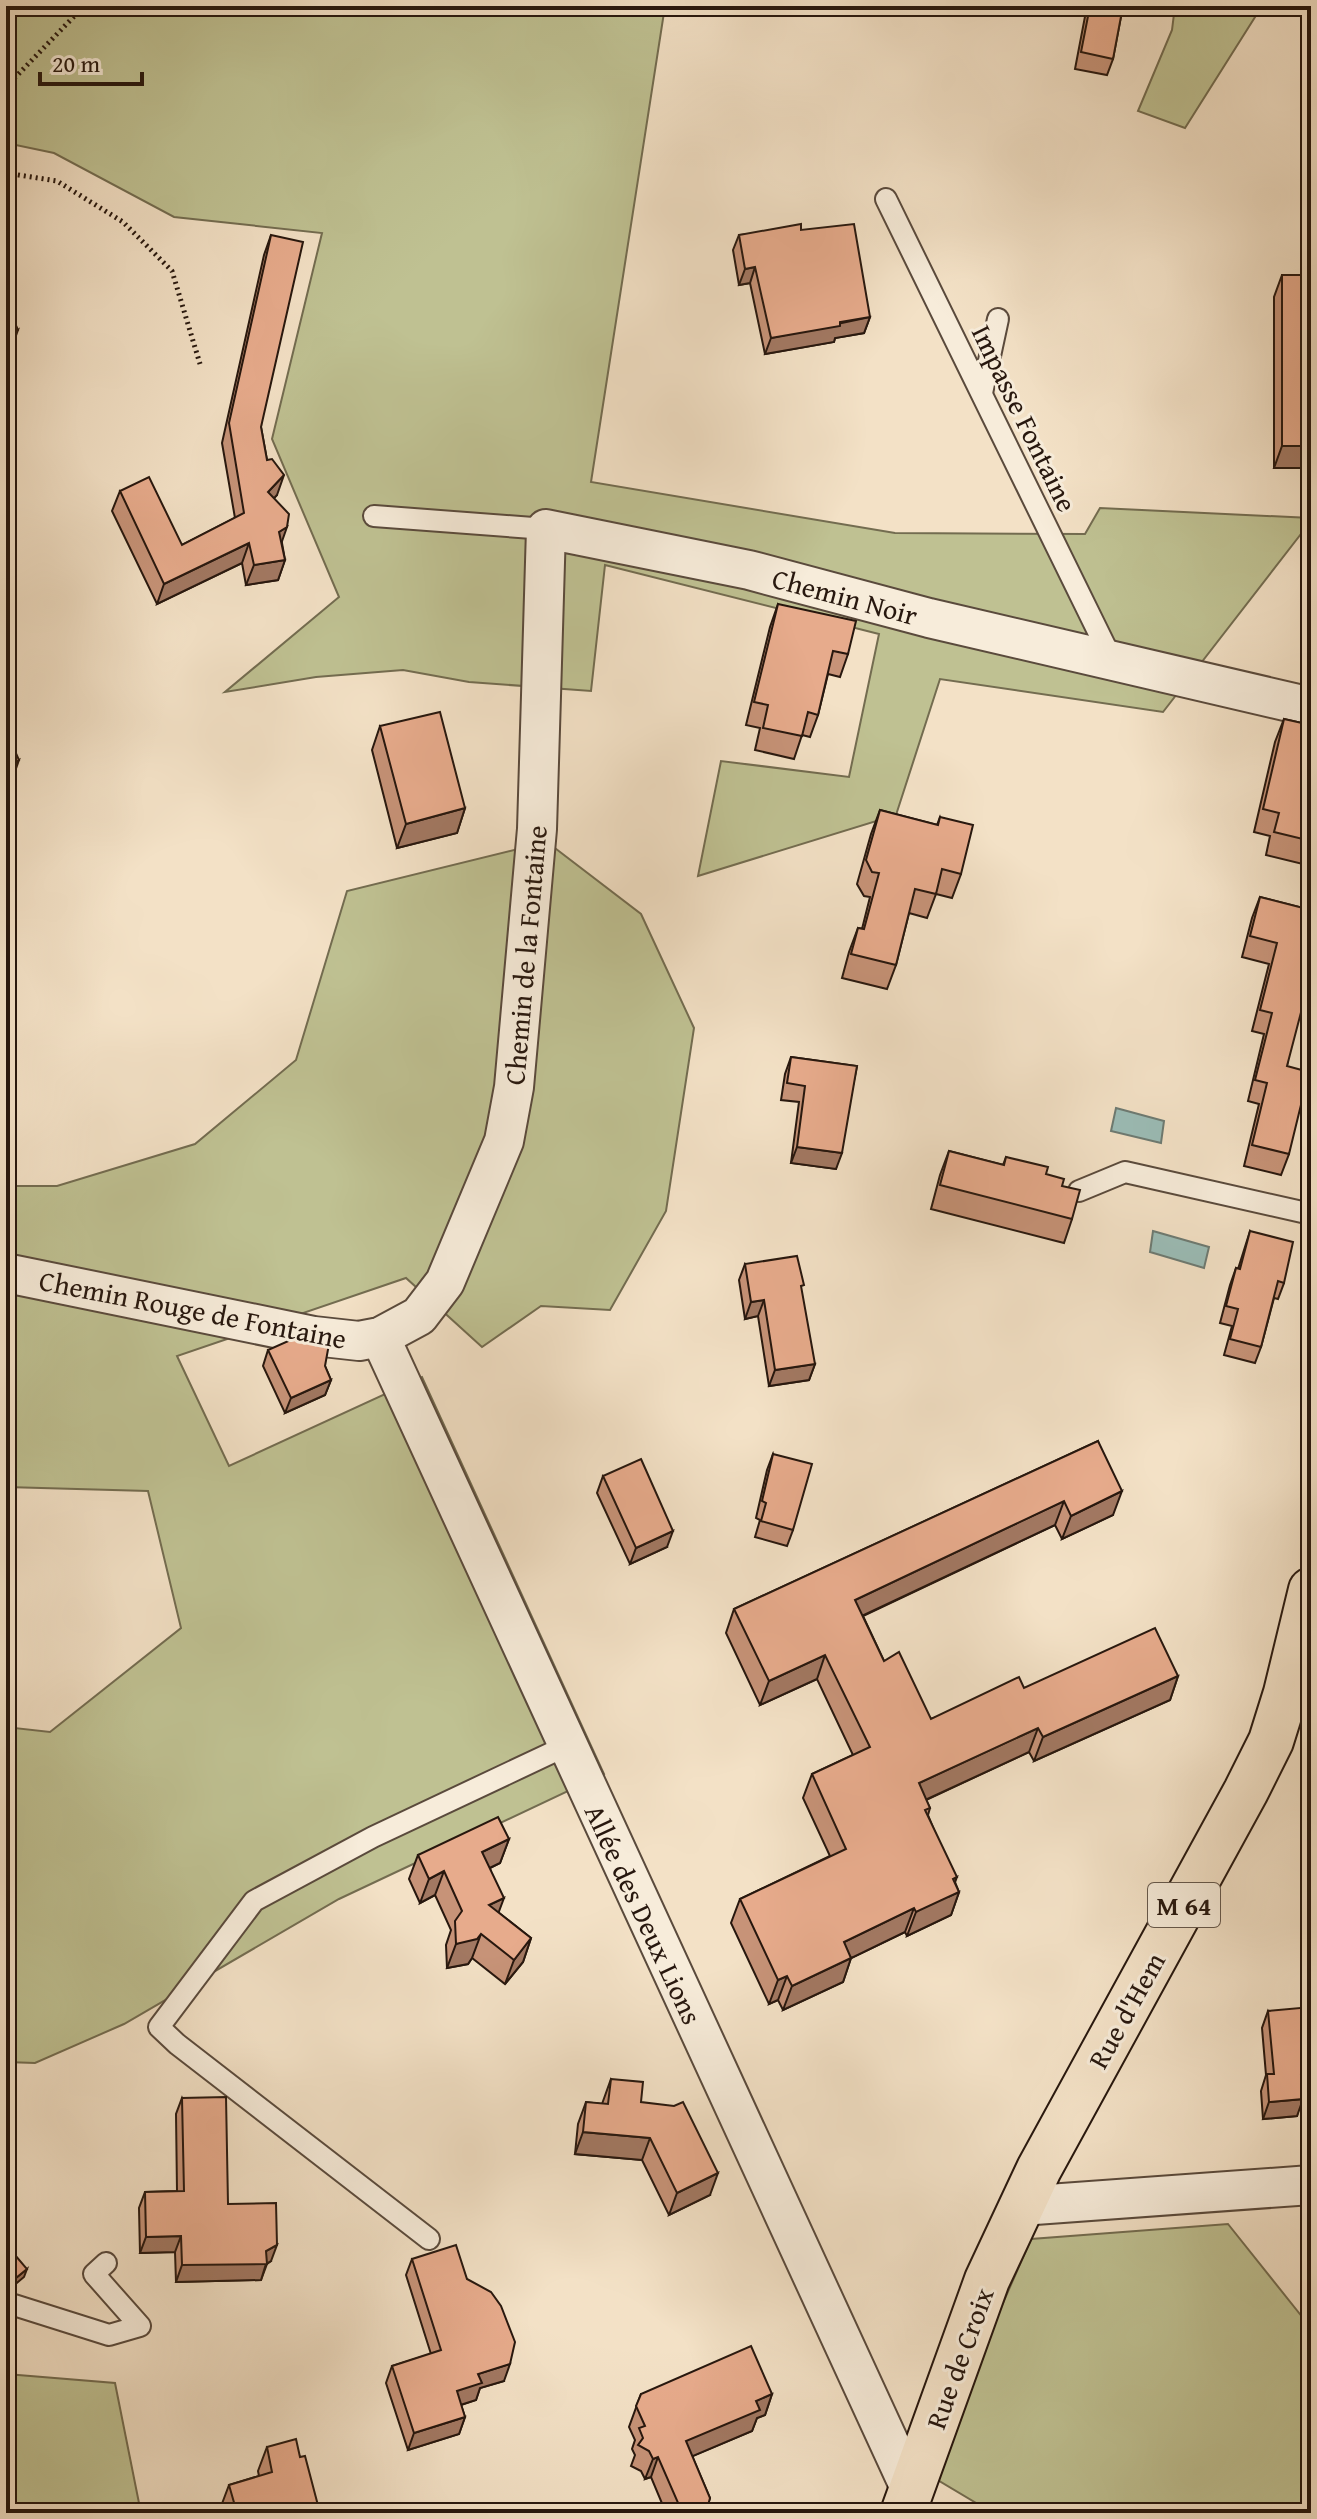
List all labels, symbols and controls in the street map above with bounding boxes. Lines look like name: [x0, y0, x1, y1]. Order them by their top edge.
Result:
scale bar: [40, 36, 142, 86]
text: 20 m: [52, 46, 100, 81]
street label: Impasse Fontaine: [962, 317, 1088, 519]
street label: Chemin Noir: [768, 557, 923, 635]
street label: Chemin de la Fontaine: [493, 823, 557, 1087]
street label: Chemin Rouge de Fontaine: [36, 1259, 350, 1359]
street label: Allée des Deux Lions: [575, 1797, 713, 2031]
road number: M 64: [1148, 1883, 1220, 1927]
street label: Rue d'Hem: [1077, 1944, 1175, 2076]
street label: Rue de Croix: [915, 2281, 1004, 2434]

